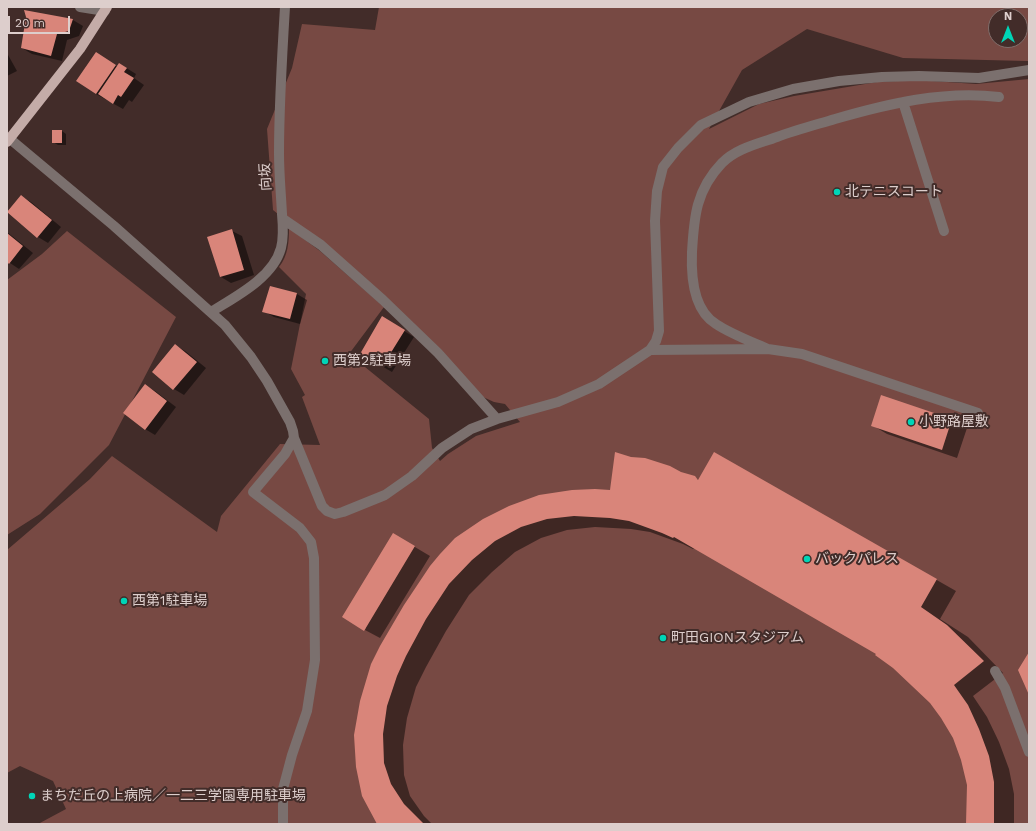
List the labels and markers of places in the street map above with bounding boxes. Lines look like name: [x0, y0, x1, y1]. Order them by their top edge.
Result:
place label: 北テニスコート: [845, 184, 943, 200]
marker: 北テニスコート: [832, 187, 842, 197]
place label: 西第2駐車場: [333, 353, 411, 369]
marker: 西第2駐車場: [320, 356, 330, 366]
place label: 小野路屋敷: [919, 414, 989, 430]
marker: 小野路屋敷: [906, 417, 916, 427]
place label: バックパレス: [815, 551, 899, 567]
marker: バックパレス: [802, 554, 812, 564]
place label: 西第1駐車場: [132, 593, 207, 609]
marker: 西第1駐車場: [119, 596, 129, 606]
place label: 町田GIONスタジアム: [671, 630, 804, 646]
marker: 町田GIONスタジアム: [658, 633, 668, 643]
place label: まちだ丘の上病院／一二三学園専用駐車場: [40, 788, 306, 804]
marker: まちだ丘の上病院／一二三学園専用駐車場: [27, 791, 37, 801]

